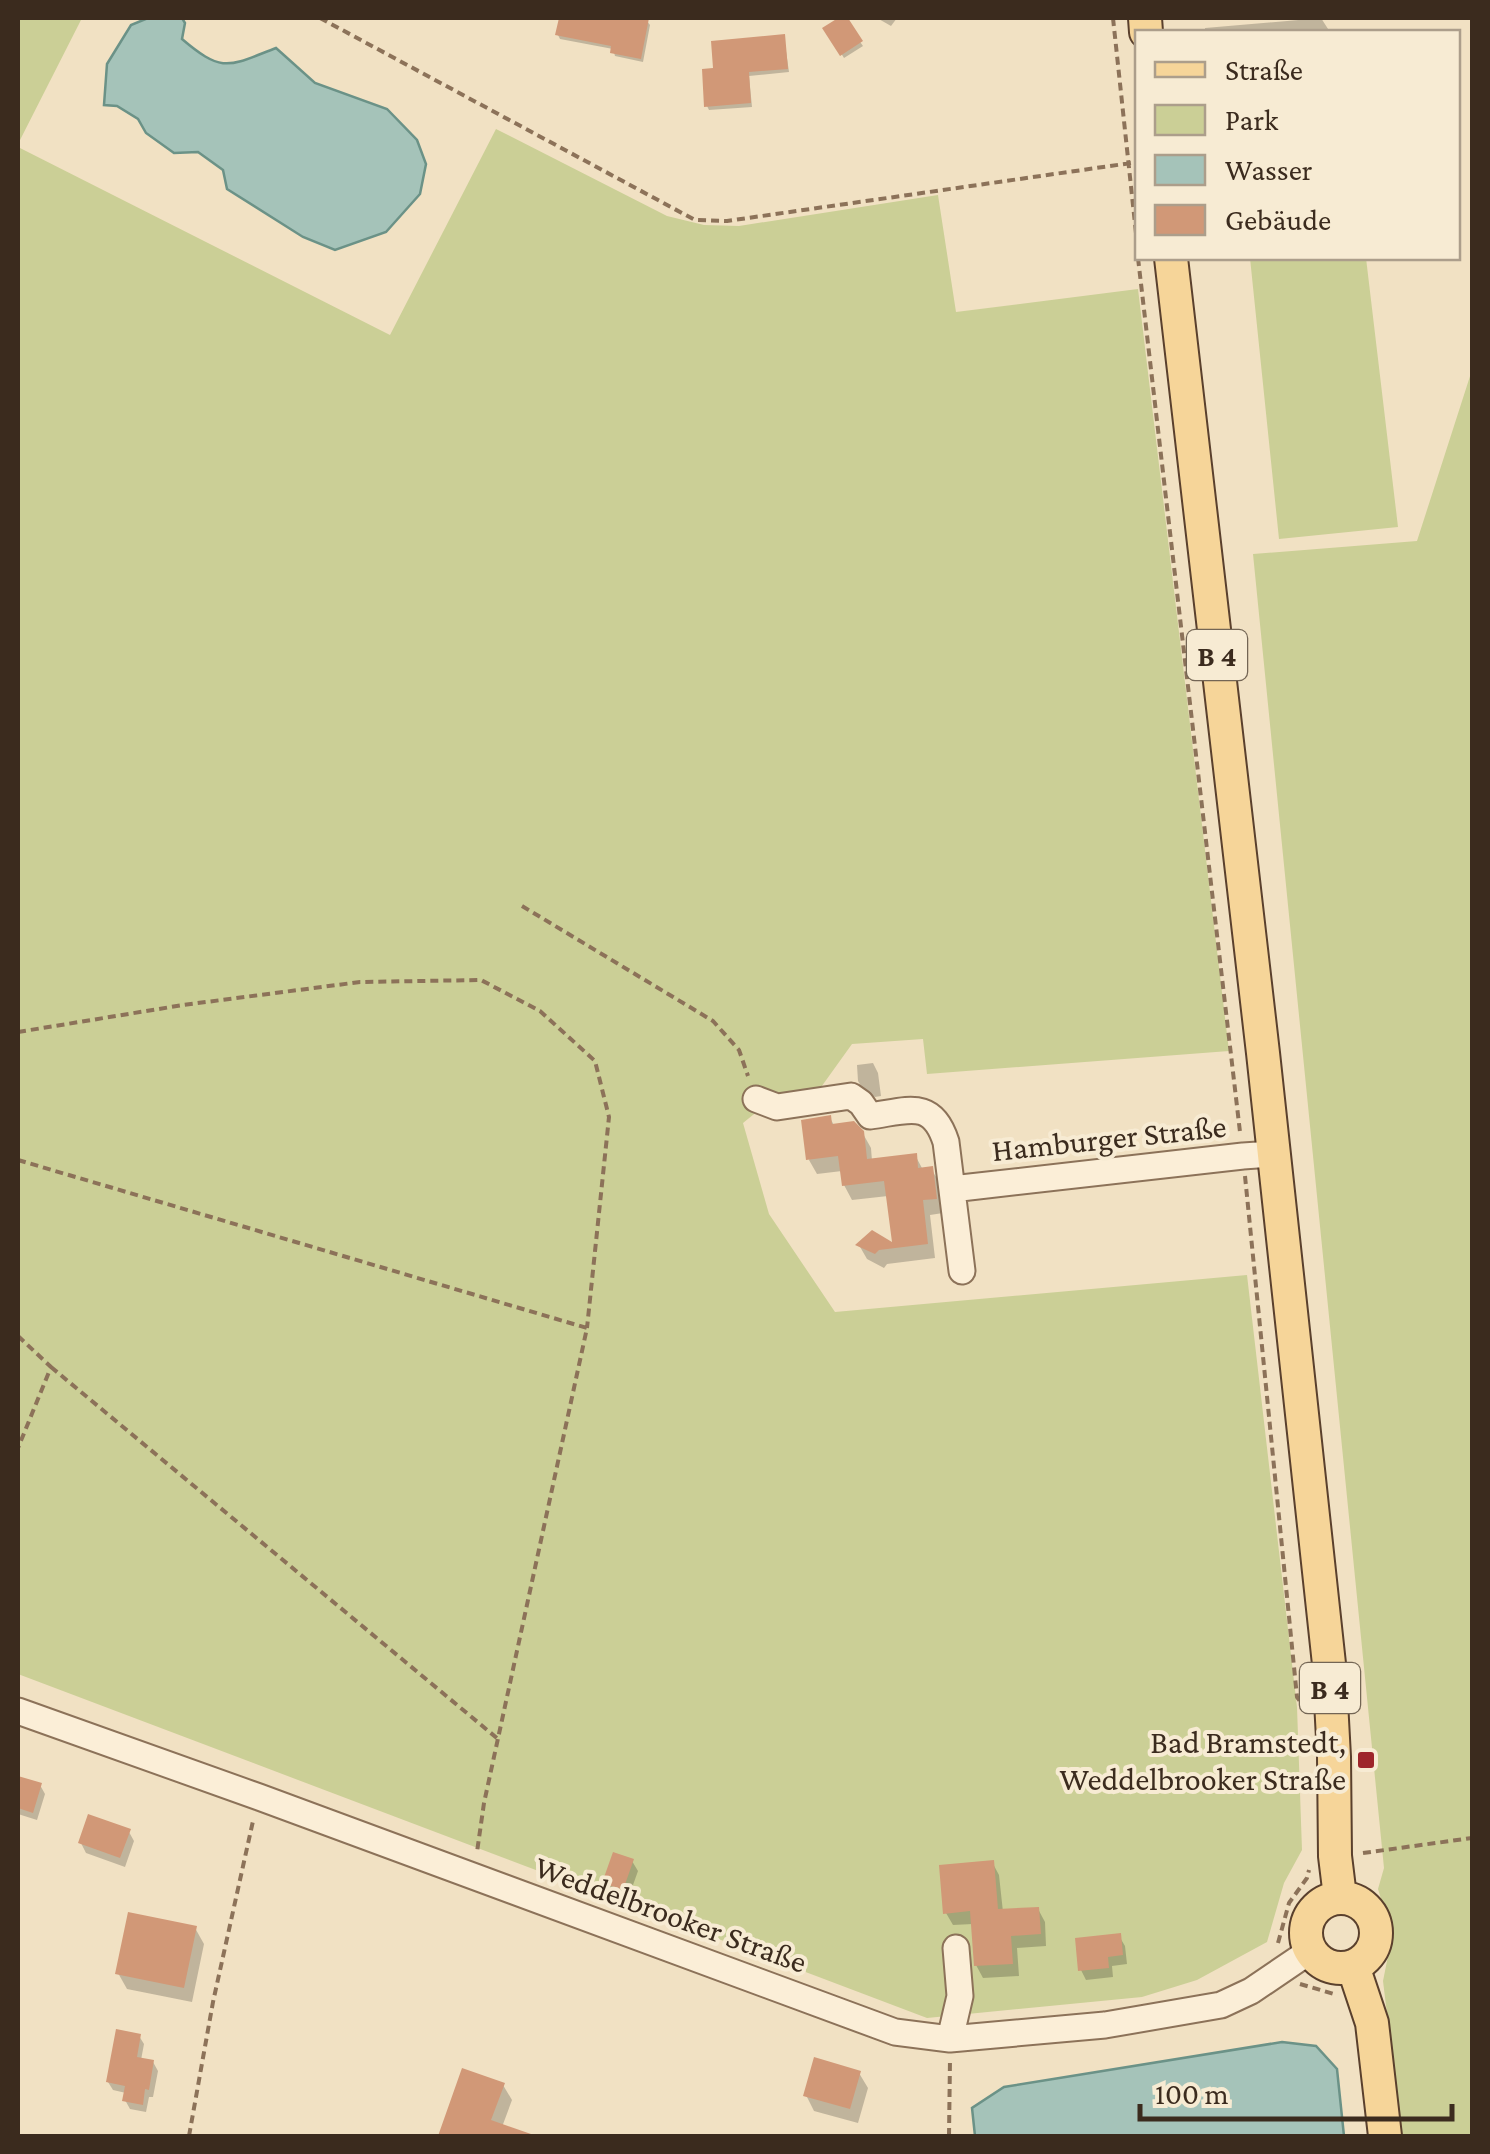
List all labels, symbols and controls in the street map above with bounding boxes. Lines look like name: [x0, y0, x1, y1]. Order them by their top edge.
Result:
legend: [1135, 30, 1460, 260]
text: Straße: [1225, 53, 1303, 86]
text: Park: [1225, 103, 1279, 136]
text: Wasser: [1225, 153, 1313, 186]
text: Gebäude: [1225, 203, 1331, 236]
road number: B 4: [1187, 630, 1247, 680]
street label: Hamburger Straße: [990, 1108, 1228, 1168]
road number: B 4: [1300, 1663, 1360, 1713]
place label: Bad Bramstedt, Weddelbrooker Straße: [1059, 1724, 1346, 1797]
marker: Bad Bramstedt, Weddelbrooker Straße: [1355, 1749, 1377, 1771]
street label: Weddelbrooker Straße: [530, 1848, 812, 1980]
scale bar: [1140, 2059, 1452, 2121]
text: 100 m: [1155, 2077, 1229, 2110]

